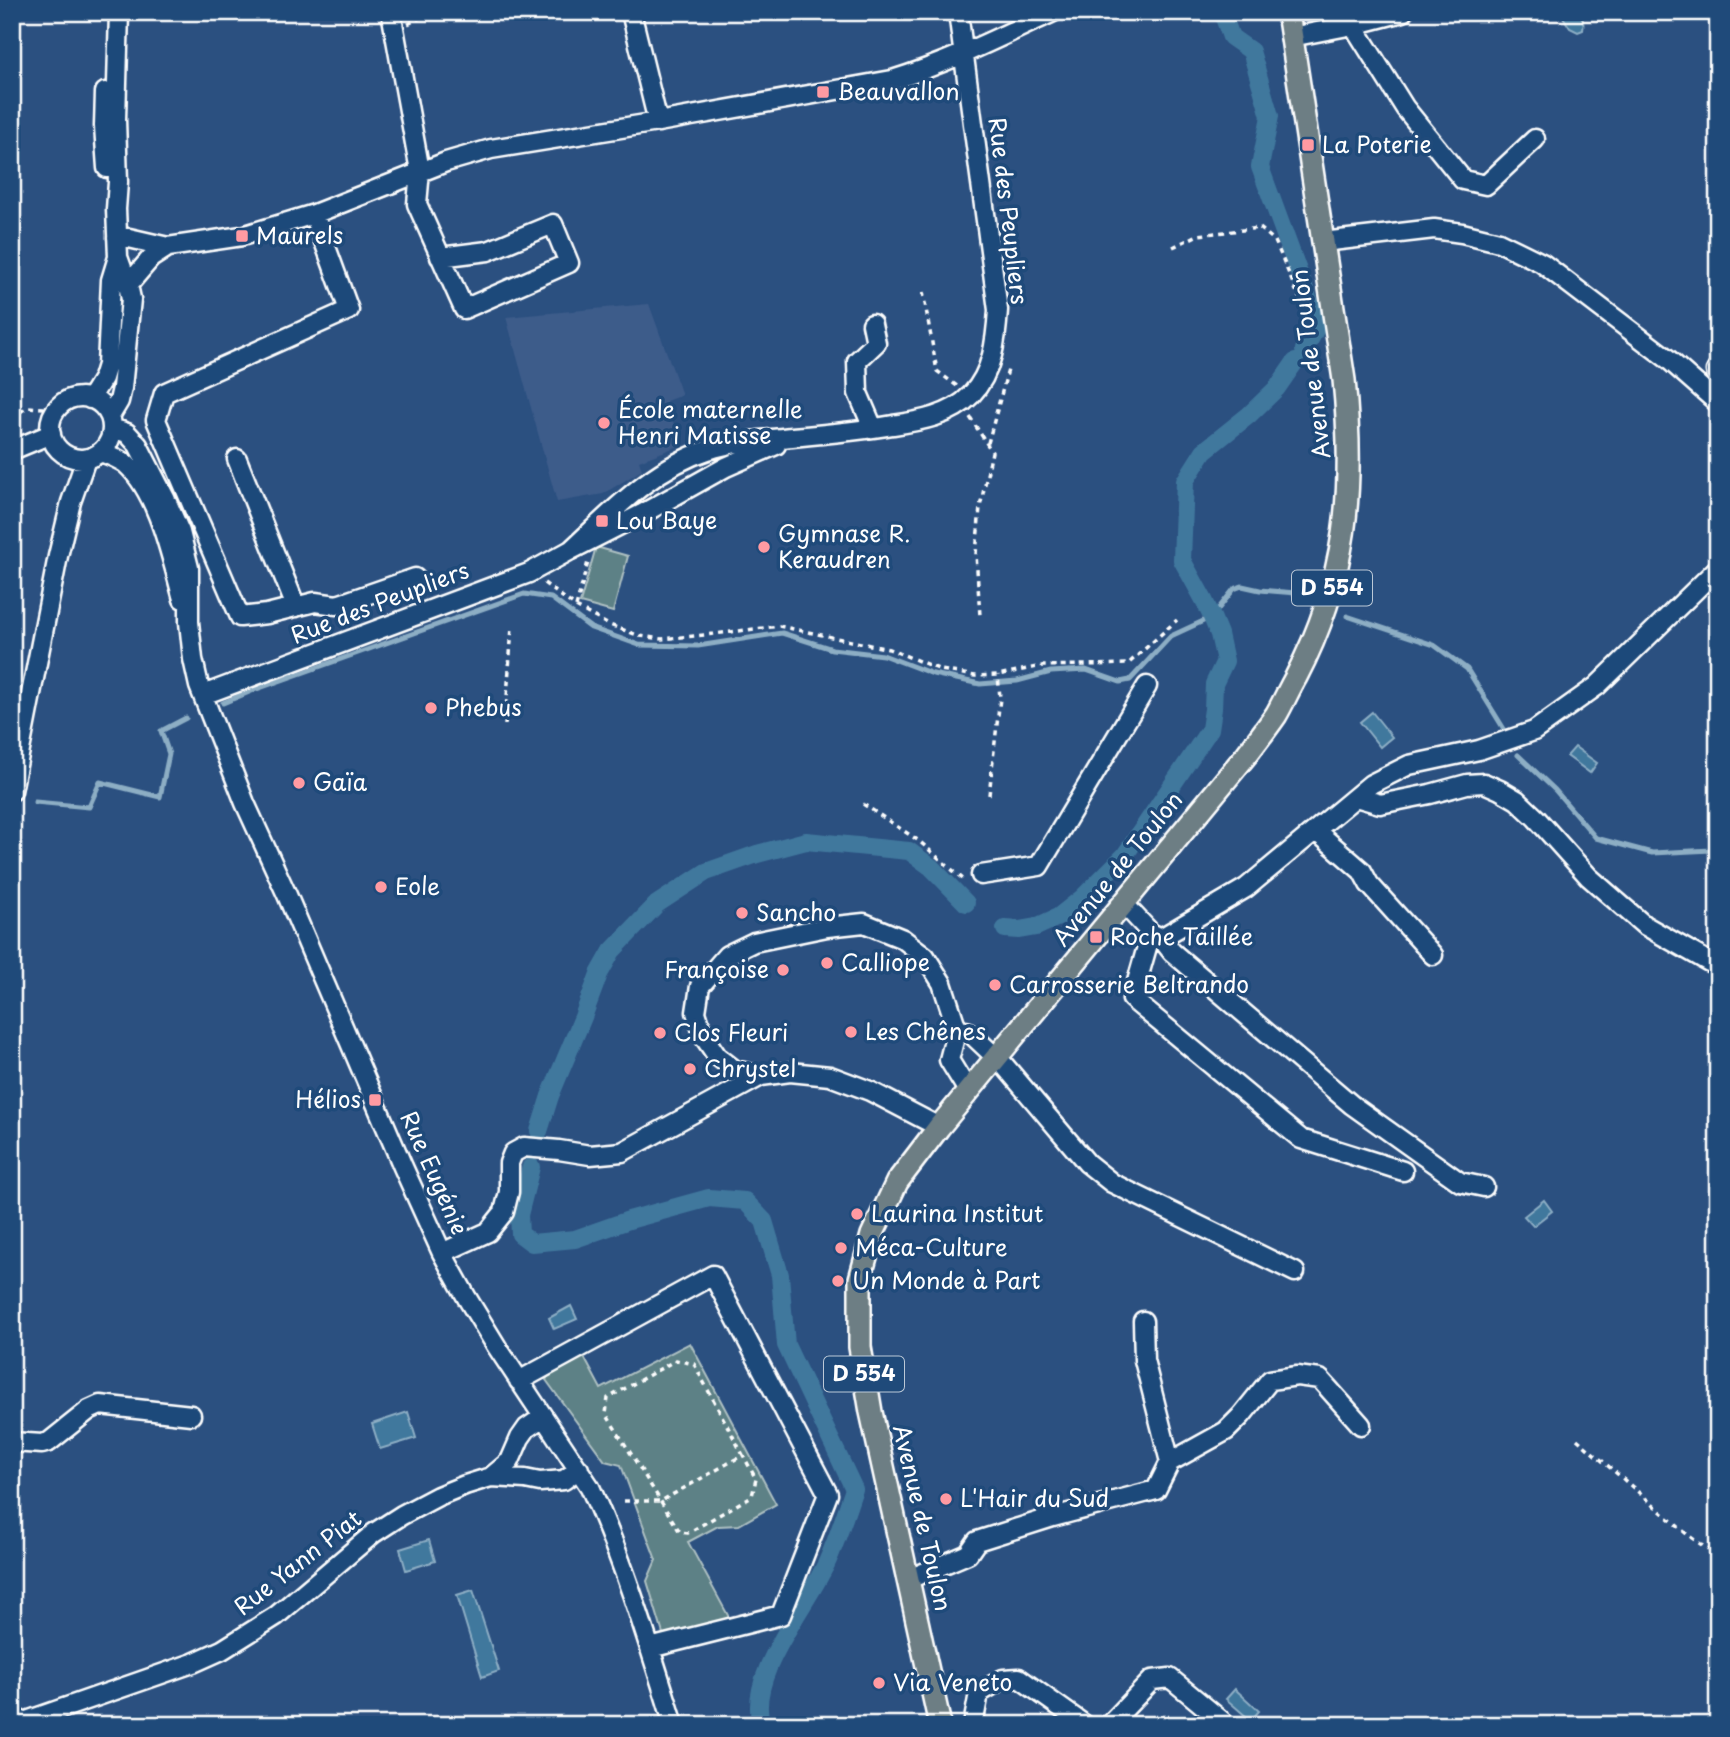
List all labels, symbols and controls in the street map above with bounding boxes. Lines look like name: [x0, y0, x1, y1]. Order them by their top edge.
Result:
place label: Beauvallon: [837, 73, 959, 108]
marker: Beauvallon: [815, 84, 831, 100]
street label: Rue des Peupliers: [981, 115, 1038, 306]
place label: La Poterie: [1322, 126, 1432, 161]
marker: La Poterie: [1300, 137, 1316, 153]
place label: Maurels: [256, 217, 343, 252]
marker: Maurels: [234, 228, 250, 244]
street label: Avenue de Toulon: [1281, 267, 1338, 461]
place label: École maternelle Henri Matisse: [618, 391, 802, 452]
marker: École maternelle Henri Matisse: [596, 415, 612, 431]
place label: Lou Baye: [616, 502, 717, 537]
marker: Lou Baye: [594, 513, 610, 529]
place label: Gymnase R. Keraudren: [778, 515, 911, 576]
marker: Gymnase R. Keraudren: [756, 539, 772, 555]
street label: Rue des Peupliers: [285, 552, 474, 652]
road number: D 554: [1292, 570, 1372, 606]
place label: Phebus: [445, 689, 522, 724]
marker: Phebus: [423, 700, 439, 716]
place label: Gaïa: [313, 764, 368, 799]
marker: Gaïa: [291, 775, 307, 791]
street label: Avenue de Toulon: [1043, 783, 1190, 953]
place label: Eole: [395, 868, 440, 903]
marker: Eole: [373, 879, 389, 895]
place label: Sancho: [756, 894, 836, 929]
marker: Sancho: [734, 905, 750, 921]
place label: Roche Taillée: [1110, 918, 1253, 953]
marker: Roche Taillée: [1088, 929, 1104, 945]
place label: Calliope: [841, 944, 930, 979]
place label: Françoise: [664, 951, 769, 986]
marker: Calliope: [819, 955, 835, 971]
marker: Françoise: [775, 962, 791, 978]
place label: Carrosserie Beltrando: [1009, 966, 1249, 1001]
marker: Carrosserie Beltrando: [987, 977, 1003, 993]
place label: Les Chênes: [865, 1013, 986, 1048]
place label: Clos Fleuri: [674, 1014, 788, 1049]
marker: Les Chênes: [843, 1024, 859, 1040]
marker: Clos Fleuri: [652, 1025, 668, 1041]
place label: Chrystel: [704, 1050, 796, 1085]
marker: Chrystel: [682, 1061, 698, 1077]
place label: Hélios: [295, 1081, 361, 1116]
marker: Hélios: [367, 1092, 383, 1108]
street label: Rue Eugénie: [393, 1105, 478, 1240]
place label: Laurina Institut: [871, 1195, 1044, 1230]
marker: Laurina Institut: [849, 1206, 865, 1222]
place label: Méca-Culture: [855, 1229, 1007, 1264]
marker: Méca-Culture: [833, 1240, 849, 1256]
place label: Un Monde à Part: [852, 1262, 1041, 1297]
marker: Un Monde à Part: [830, 1273, 846, 1289]
road number: D 554: [824, 1356, 904, 1392]
street label: Avenue de Toulon: [885, 1421, 962, 1614]
place label: L'Hair du Sud: [960, 1480, 1109, 1515]
marker: L'Hair du Sud: [938, 1491, 954, 1507]
street label: Rue Yann Piat: [226, 1501, 368, 1623]
place label: Via Veneto: [893, 1664, 1012, 1699]
marker: Via Veneto: [871, 1675, 887, 1691]

